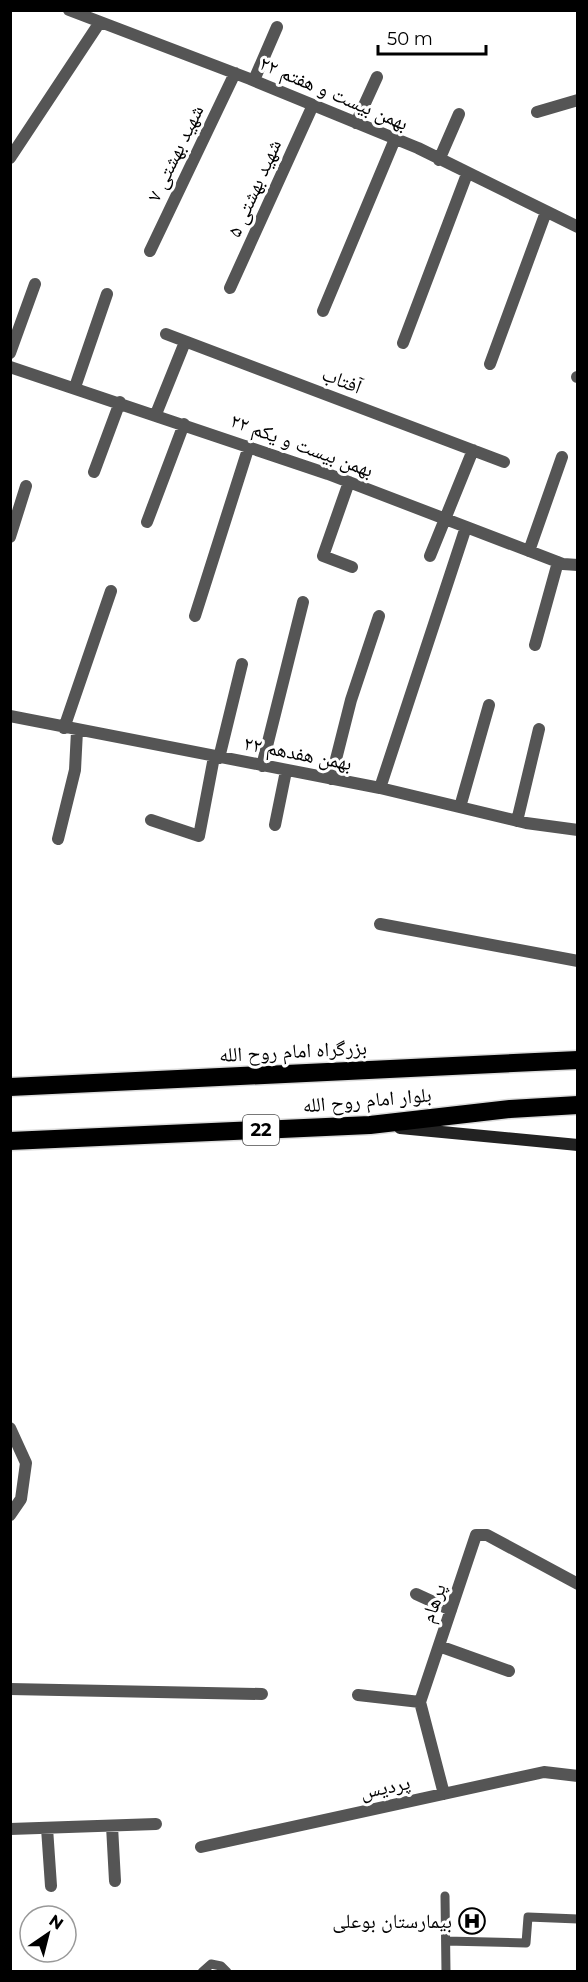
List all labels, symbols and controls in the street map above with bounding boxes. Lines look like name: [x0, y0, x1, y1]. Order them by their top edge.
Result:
scale bar: [378, 18, 486, 56]
text: 50 m: [387, 28, 433, 50]
street label: ۲۲ بهمن بیست و هفتم: [255, 51, 412, 137]
street label: شهید بهشتی ۷: [141, 101, 209, 205]
street label: شهید بهشتی ۵: [222, 136, 286, 240]
street label: آفتاب: [319, 361, 366, 399]
street label: ۲۲ بهمن بیست و یکم: [227, 408, 377, 484]
street label: ۲۲ بهمن هفدهم: [242, 731, 354, 777]
street label: بزرگراه امام روح الله: [219, 1035, 368, 1069]
street label: بلوار امام روح الله: [301, 1082, 433, 1120]
road number: 22: [243, 1115, 279, 1145]
street label: پرهام: [415, 1580, 453, 1626]
street label: پردیس: [358, 1770, 412, 1804]
north arrow: [18, 1904, 78, 1964]
hospital icon: بیمارستان بوعلی: [457, 1906, 487, 1936]
place label: بیمارستان بوعلی: [332, 1909, 452, 1933]
text: N: [46, 1911, 67, 1934]

